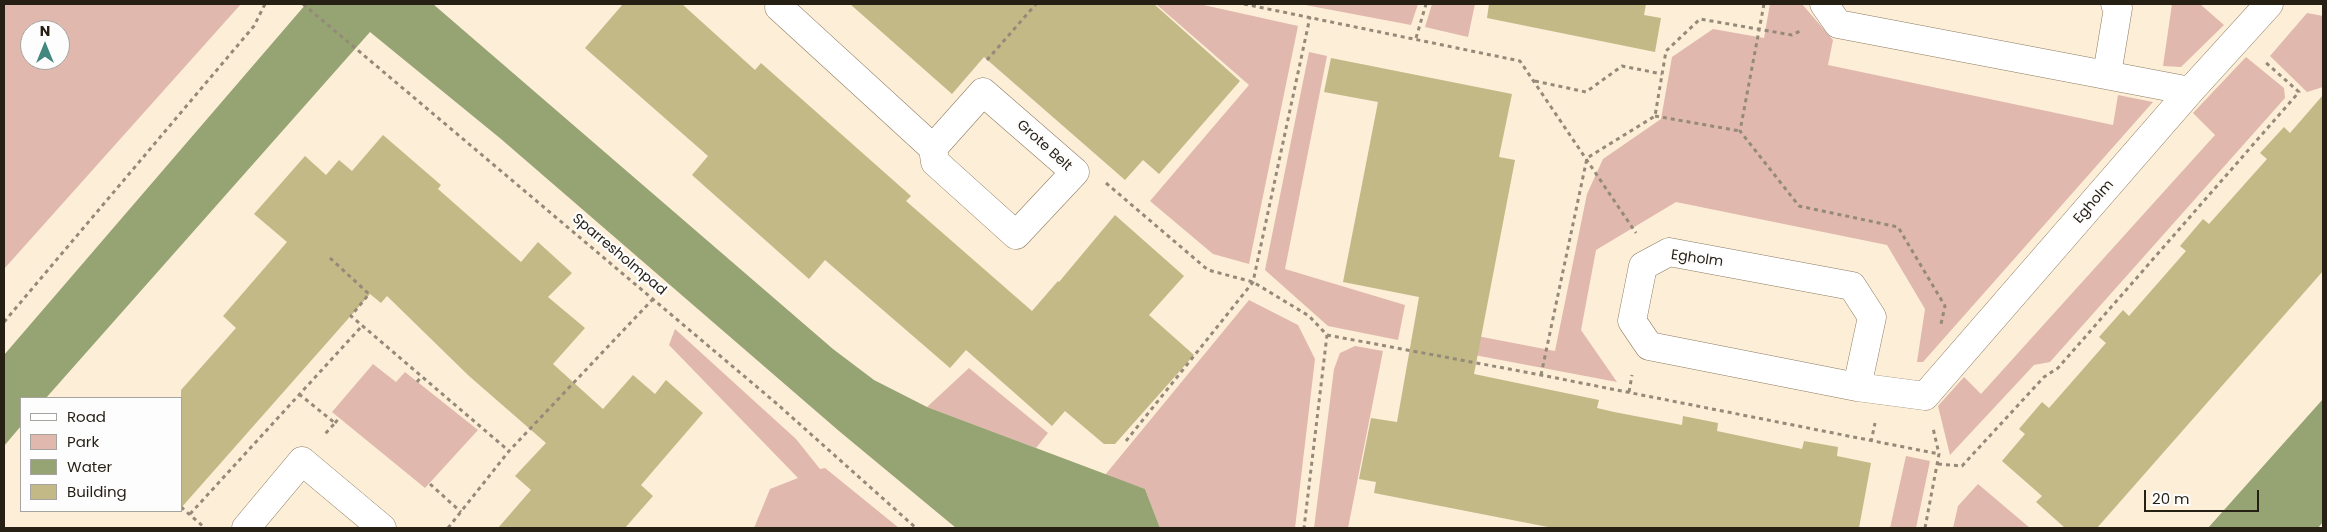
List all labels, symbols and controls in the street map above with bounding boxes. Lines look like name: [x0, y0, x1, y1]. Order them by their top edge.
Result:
north arrow: [20, 20, 70, 70]
text: N: [40, 21, 50, 41]
street label: Grote Belt: [1013, 117, 1075, 175]
street label: Egholm: [2070, 177, 2118, 227]
street label: Sparresholmpad: [568, 211, 670, 299]
street label: Egholm: [1670, 247, 1724, 271]
legend: [20, 397, 182, 512]
text: Road: [67, 406, 106, 427]
text: Park: [67, 431, 99, 452]
text: Water: [67, 456, 112, 477]
scale bar: [2147, 480, 2262, 512]
text: Building: [67, 481, 127, 502]
text: 20 m: [2152, 488, 2190, 509]

